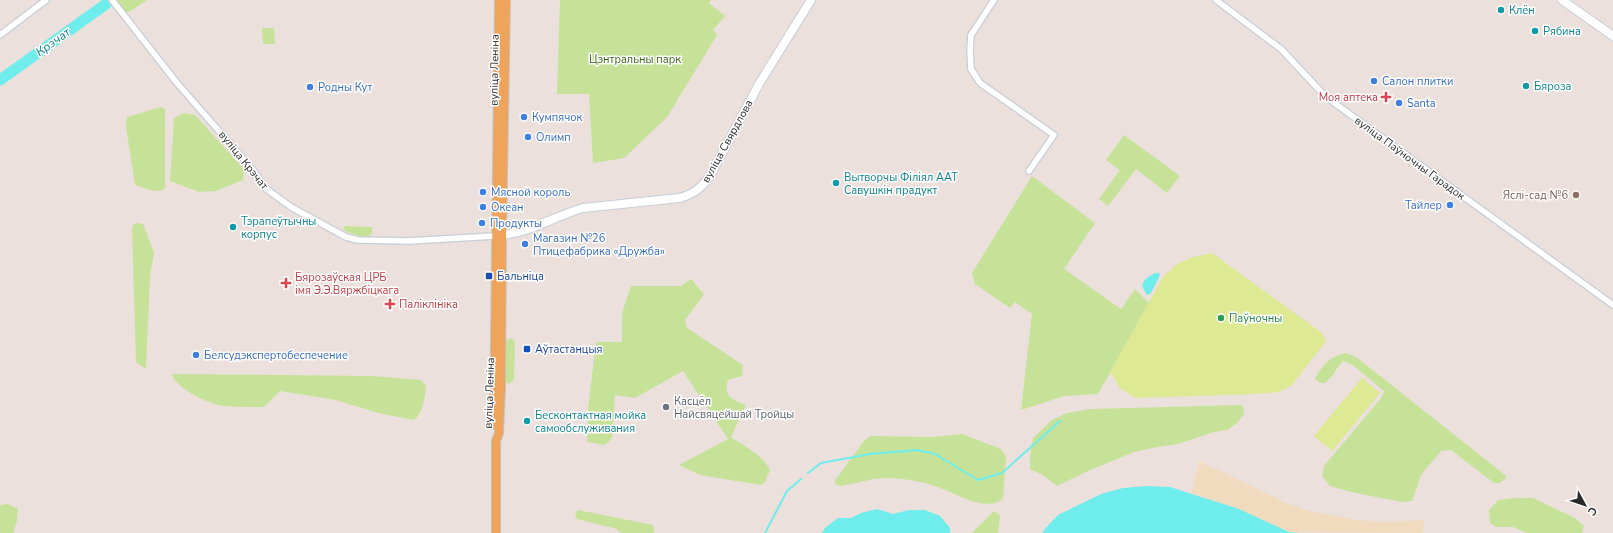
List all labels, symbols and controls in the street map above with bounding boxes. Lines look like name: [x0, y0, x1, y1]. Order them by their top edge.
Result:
place label: Клён: [1509, 3, 1535, 18]
marker: Клён: [1496, 5, 1506, 15]
water label: Крэчат: [32, 24, 74, 60]
place label: Рябина: [1543, 24, 1581, 39]
marker: Рябина: [1530, 26, 1540, 36]
street label: вуліца Леніна: [486, 34, 503, 106]
park label: Цэнтральны парк: [589, 52, 681, 67]
place label: Салон плитки: [1382, 74, 1453, 89]
marker: Салон плитки: [1369, 76, 1379, 86]
place label: Бяроза: [1534, 79, 1571, 94]
place label: Родны Кут: [318, 80, 372, 95]
marker: Бяроза: [1521, 81, 1531, 91]
marker: Родны Кут: [305, 82, 315, 92]
place label: Моя аптека: [1319, 90, 1378, 105]
marker: Моя аптека: [1381, 92, 1391, 102]
place label: Santa: [1407, 96, 1436, 111]
street label: вуліца Свярдлова: [698, 97, 756, 185]
marker: Santa: [1394, 98, 1404, 108]
place label: Кумпячок: [532, 110, 582, 125]
marker: Кумпячок: [519, 112, 529, 122]
street label: вуліца Паўночны Гарадок: [1351, 113, 1468, 204]
street label: вуліца Крэчат: [215, 128, 272, 193]
place label: Олимп: [536, 130, 571, 145]
marker: Олимп: [523, 132, 533, 142]
place label: Вытворчы Філіял ААТ Савушкін прадукт: [844, 170, 958, 198]
marker: Вытворчы Філіял ААТ Савушкін прадукт: [831, 178, 841, 188]
place label: Мясной король: [491, 185, 570, 200]
marker: Мясной король: [478, 187, 488, 197]
place label: Яслі-сад №6: [1503, 188, 1568, 203]
marker: Яслі-сад №6: [1571, 190, 1581, 200]
place label: Тайлер: [1405, 198, 1442, 213]
place label: Океан: [491, 200, 524, 215]
marker: Тайлер: [1445, 200, 1455, 210]
marker: Океан: [478, 202, 488, 212]
place label: Тэрапеўтычны корпус: [241, 214, 316, 242]
place label: Продукты: [490, 216, 542, 231]
marker: Продукты: [477, 218, 487, 228]
marker: Тэрапеўтычны корпус: [228, 222, 238, 232]
place label: Магазин №26 Птицефабрика «Дружба»: [533, 231, 665, 259]
marker: Магазин №26 Птицефабрика «Дружба»: [520, 239, 530, 249]
place label: Бальніца: [497, 269, 544, 284]
place label: Бярозаўская ЦРБ імя Э.Э.Вяржбіцкага: [295, 270, 399, 298]
marker: Бальніца: [484, 271, 494, 281]
marker: Бярозаўская ЦРБ імя Э.Э.Вяржбіцкага: [280, 277, 292, 289]
place label: Паліклініка: [399, 297, 458, 312]
marker: Паліклініка: [384, 298, 396, 310]
place label: Паўночны: [1229, 311, 1282, 326]
marker: Паўночны: [1216, 313, 1226, 323]
place label: Аўтастанцыя: [535, 342, 602, 357]
marker: Аўтастанцыя: [522, 344, 532, 354]
place label: Белсудэкспертобеспечение: [204, 348, 348, 363]
marker: Белсудэкспертобеспечение: [191, 350, 201, 360]
street label: вуліца Леніна: [481, 357, 498, 429]
place label: Касцёл Найсвяцейшай Тройцы: [674, 394, 794, 422]
marker: Касцёл Найсвяцейшай Тройцы: [661, 402, 671, 412]
place label: Бесконтактная мойка самообслуживания: [535, 408, 646, 436]
marker: Бесконтактная мойка самообслуживания: [522, 416, 532, 426]
north arrow: [1565, 485, 1605, 525]
text: С: [1584, 503, 1600, 519]

